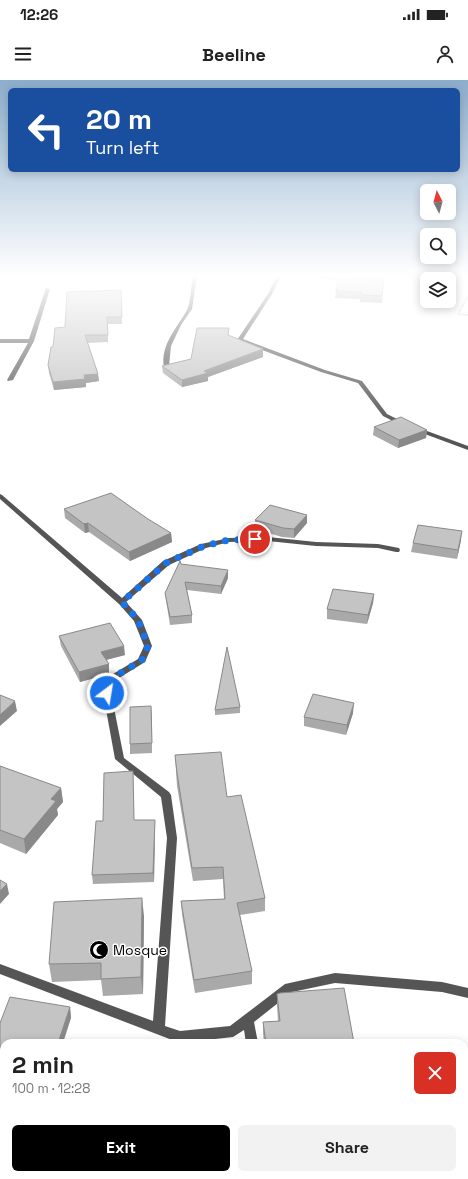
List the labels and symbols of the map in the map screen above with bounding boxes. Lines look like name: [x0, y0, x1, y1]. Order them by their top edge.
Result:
north arrow: [420, 184, 456, 220]
pin: [238, 522, 272, 556]
position arrow: [86, 672, 128, 714]
mosque icon: Mosque: [88, 939, 110, 961]
place label: Mosque: [113, 941, 167, 959]

